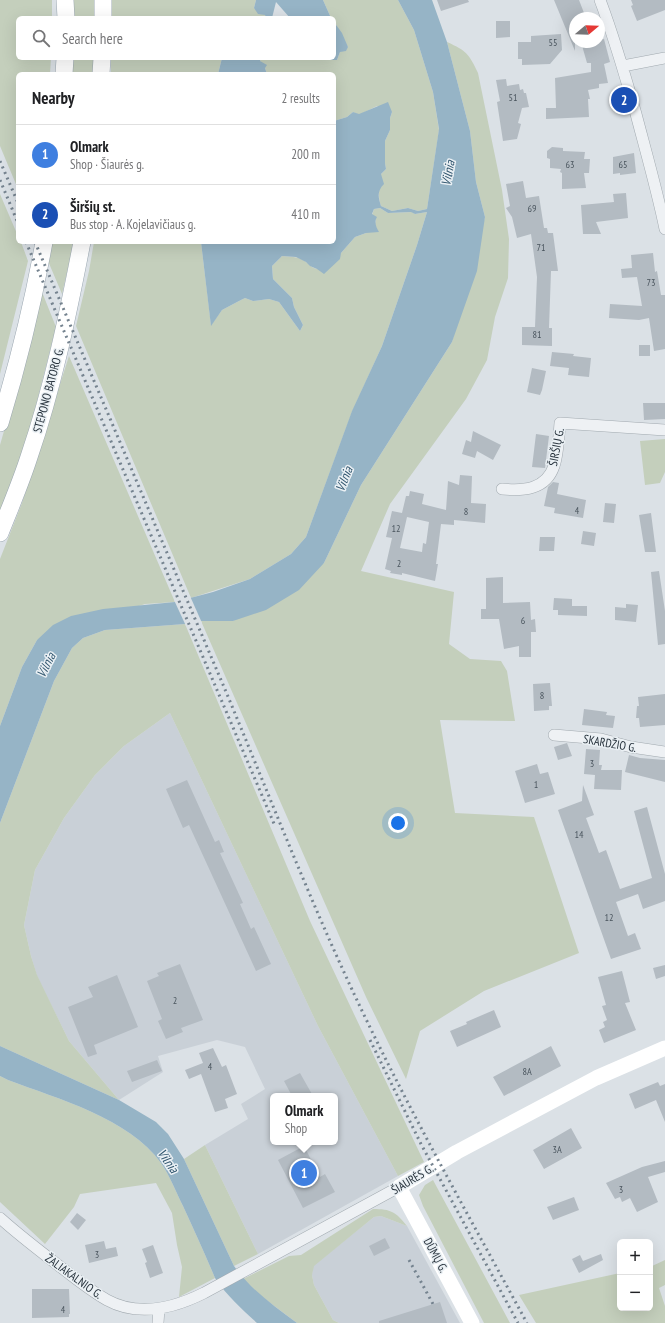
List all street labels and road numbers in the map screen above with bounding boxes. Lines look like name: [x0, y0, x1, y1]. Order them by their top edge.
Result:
street label: STEPONO BATORO G.: [29, 346, 67, 434]
street label: ŠIRŠIŲ G.: [545, 427, 567, 467]
street label: SKARDŽIO G.: [582, 731, 638, 755]
street label: ŠIAURĖS G.: [388, 1161, 436, 1197]
street label: DŪMŲ G.: [421, 1235, 451, 1275]
street label: ŽALIAKALNIO G.: [43, 1250, 105, 1302]

